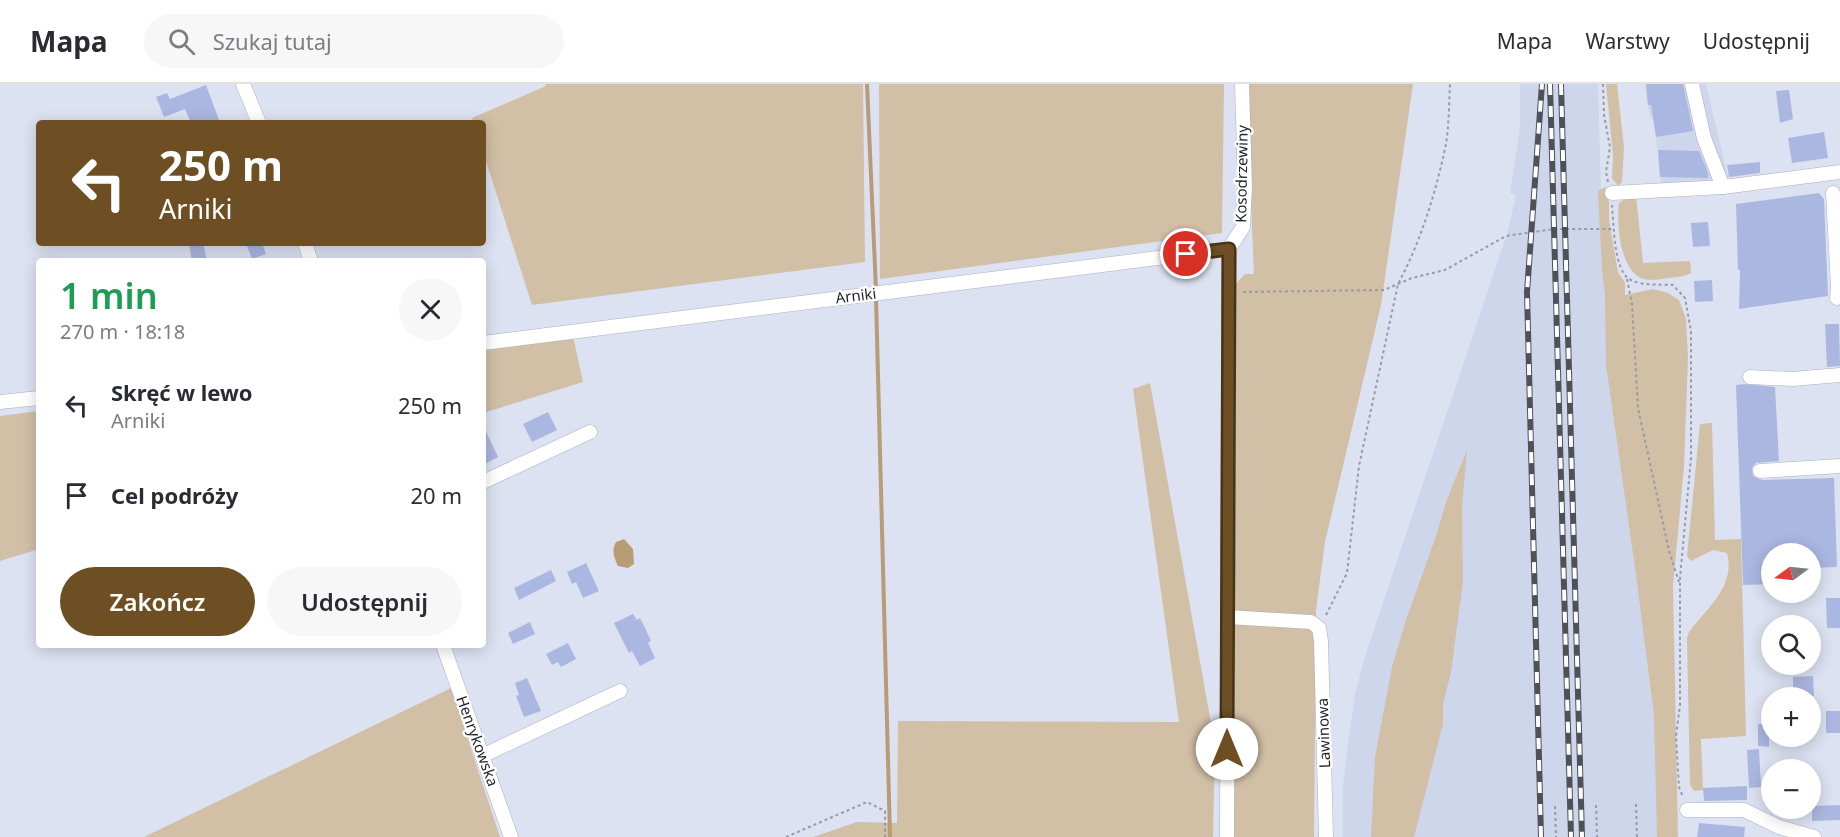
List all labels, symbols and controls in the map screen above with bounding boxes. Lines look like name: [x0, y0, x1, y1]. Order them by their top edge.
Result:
search box: [144, 14, 564, 68]
text: Mapa: [30, 22, 108, 60]
icon: search: [165, 25, 198, 58]
text: Szukaj tutaj: [213, 26, 332, 56]
text: Mapa: [1497, 27, 1552, 55]
text: Warstwy: [1585, 27, 1670, 55]
text: Udostępnij: [1703, 27, 1810, 55]
street label: Kosodrzewiny: [1230, 125, 1252, 223]
text: 250 m: [159, 136, 283, 193]
icon: left: [60, 144, 138, 222]
text: Arniki: [159, 190, 232, 227]
pin: [1160, 228, 1211, 279]
icon: arrive: [1169, 237, 1202, 270]
text: 1 min: [60, 271, 158, 320]
button: close: [399, 278, 462, 341]
street label: Arniki: [834, 283, 877, 307]
text: 270 m · 18:18: [60, 318, 185, 345]
text: Skręć w lewo: [111, 377, 253, 407]
icon: left: [60, 389, 93, 422]
text: 250 m: [398, 390, 462, 420]
text: Arniki: [111, 407, 165, 434]
icon: arrive: [60, 479, 93, 512]
text: Cel podróży: [111, 480, 238, 510]
text: 20 m: [411, 480, 462, 510]
north arrow: [1761, 543, 1821, 603]
map controls: [1761, 543, 1821, 819]
button: Zakończ: [60, 567, 255, 636]
button: Udostępnij: [267, 567, 462, 636]
button: search: [1761, 615, 1821, 675]
button: +: [1761, 687, 1821, 747]
street label: Henrykowska: [452, 693, 504, 789]
street label: Lawinowa: [1312, 698, 1334, 768]
position arrow: [1195, 717, 1259, 781]
button: −: [1761, 759, 1821, 819]

